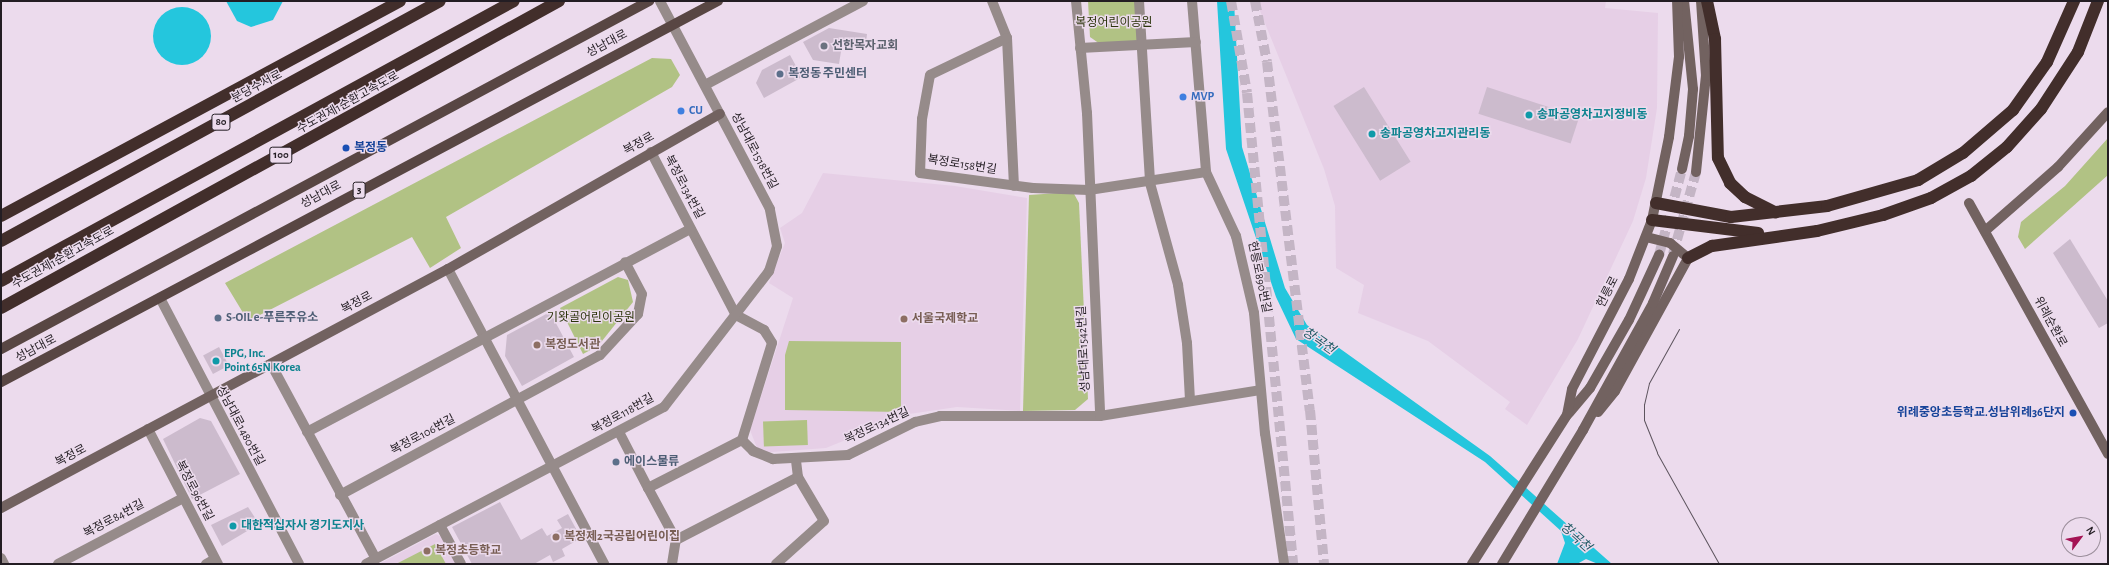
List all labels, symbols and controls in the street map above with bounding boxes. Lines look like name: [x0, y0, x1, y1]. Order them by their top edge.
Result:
park label: 복정어린이공원: [1075, 16, 1153, 30]
street label: 성남대로: [584, 27, 630, 61]
place label: 선한목자교회: [832, 39, 898, 53]
marker: 선한목자교회: [819, 41, 829, 51]
place label: 복정동 주민센터: [788, 67, 867, 81]
street label: 분당수서로: [229, 68, 285, 106]
street label: 수도권제1순환고속도로: [294, 69, 402, 137]
marker: 복정동 주민센터: [775, 69, 785, 79]
place label: MVP: [1191, 90, 1214, 104]
marker: MVP: [1178, 92, 1188, 102]
place label: CU: [689, 104, 703, 118]
marker: CU: [676, 106, 686, 116]
place label: 송파공영차고지정비동: [1537, 108, 1647, 122]
street label: 성남대로1518번길: [728, 110, 780, 192]
marker: 송파공영차고지정비동: [1524, 110, 1534, 120]
road number: 80: [211, 113, 231, 131]
place label: 송파공영차고지관리동: [1380, 127, 1490, 141]
marker: 송파공영차고지관리동: [1367, 129, 1377, 139]
street label: 복정로: [621, 130, 657, 158]
place label: 복정동: [354, 141, 387, 155]
marker: 복정동: [341, 143, 351, 153]
road number: 100: [269, 146, 293, 164]
street label: 복정로158번길: [926, 152, 998, 178]
street label: 복정로134번길: [661, 153, 707, 221]
street label: 성남대로: [298, 178, 344, 212]
road number: 3: [352, 181, 366, 199]
street label: 수도권제1순환고속도로: [9, 224, 117, 292]
street label: 헌릉로890번길: [1244, 240, 1274, 314]
street label: 헌릉로: [1594, 274, 1622, 310]
street label: 복정로: [339, 289, 375, 317]
street label: 위례순환로: [2030, 294, 2070, 350]
street label: 성남대로1542번길: [1075, 305, 1093, 393]
place label: S-OIL e-푸른주유소: [226, 311, 318, 325]
park label: 기왓골어린이공원: [547, 311, 635, 325]
place label: 서울국제학교: [912, 312, 978, 326]
marker: S-OIL e-푸른주유소: [213, 313, 223, 323]
marker: 서울국제학교: [899, 314, 909, 324]
water label: 창곡천: [1299, 325, 1337, 359]
street label: 성남대로: [13, 332, 59, 366]
place label: 복정도서관: [545, 338, 600, 352]
marker: 복정도서관: [532, 340, 542, 350]
place label: EPG, Inc. Point 65N Korea: [224, 347, 301, 375]
marker: EPG, Inc. Point 65N Korea: [211, 356, 221, 366]
street label: 성남대로1480번길: [213, 384, 267, 468]
street label: 복정로118번길: [589, 391, 657, 437]
street label: 복정로134번길: [842, 405, 912, 447]
place label: 위례중앙초등학교.성남위례36단지: [1897, 406, 2065, 420]
marker: 위례중앙초등학교.성남위례36단지: [2068, 408, 2078, 418]
street label: 복정로106번길: [388, 412, 458, 458]
street label: 복정로: [53, 442, 89, 470]
place label: 에이스물류: [624, 455, 679, 469]
marker: 에이스물류: [611, 457, 621, 467]
street label: 복정로96번길: [172, 458, 216, 524]
street label: 복정로84번길: [81, 497, 147, 541]
north arrow: [2061, 517, 2101, 557]
place label: 대한적십자사 경기도지사: [241, 519, 364, 533]
water label: 창곡천: [1556, 520, 1594, 556]
marker: 대한적십자사 경기도지사: [228, 521, 238, 531]
text: N: [2084, 525, 2097, 537]
place label: 복정제2국공립어린이집: [564, 530, 680, 544]
marker: 복정제2국공립어린이집: [551, 532, 561, 542]
place label: 복정초등학교: [435, 544, 501, 558]
marker: 복정초등학교: [422, 546, 432, 556]

